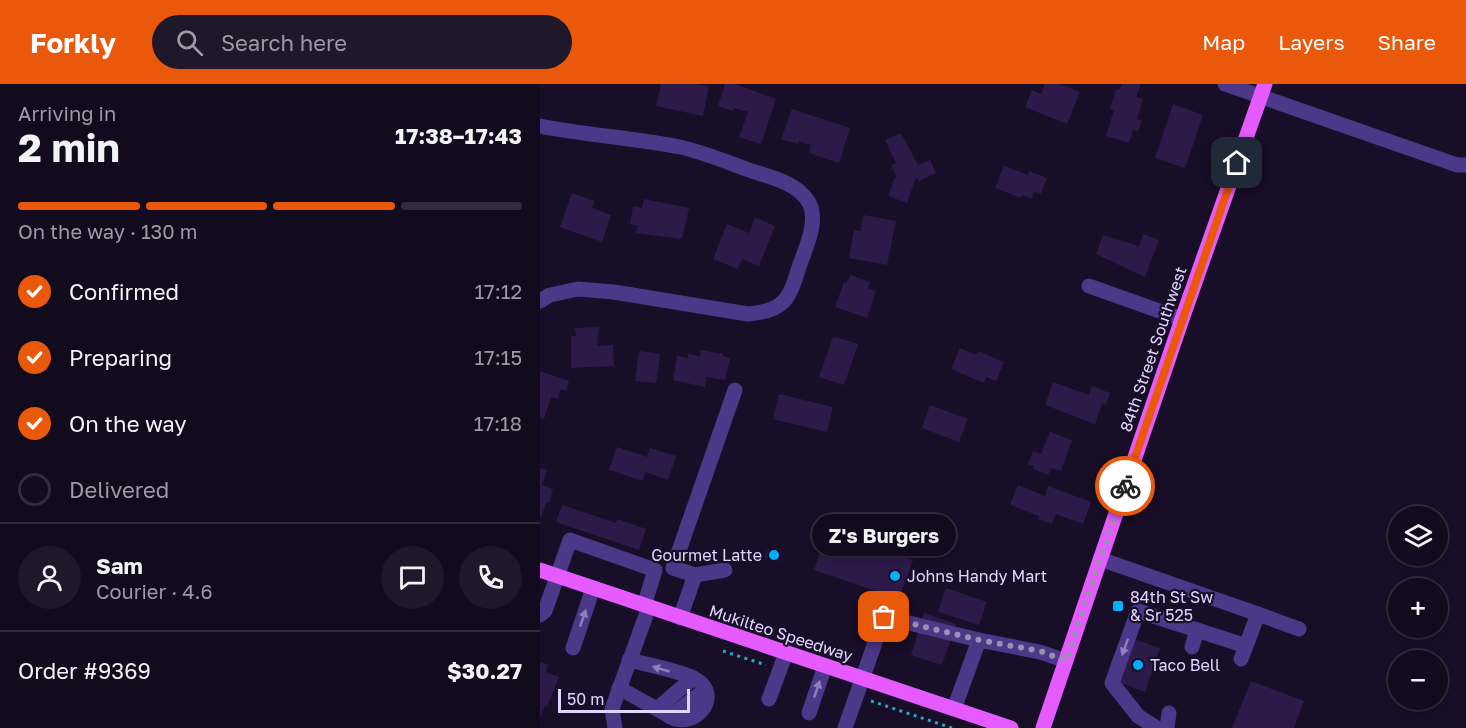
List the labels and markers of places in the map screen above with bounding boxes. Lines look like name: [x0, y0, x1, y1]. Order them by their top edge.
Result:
pin: [1211, 137, 1262, 188]
callout: Z's Burgers: [812, 515, 956, 557]
place label: Gourmet Latte: [651, 545, 762, 565]
marker: Gourmet Latte: [767, 548, 781, 562]
place label: Johns Handy Mart: [907, 566, 1047, 586]
marker: Johns Handy Mart: [888, 569, 902, 583]
place label: 84th St Sw & Sr 525: [1130, 587, 1213, 625]
pin: [858, 591, 909, 642]
marker: 84th St Sw & Sr 525: [1111, 599, 1125, 613]
place label: Taco Bell: [1150, 655, 1220, 675]
marker: Taco Bell: [1131, 658, 1145, 672]

